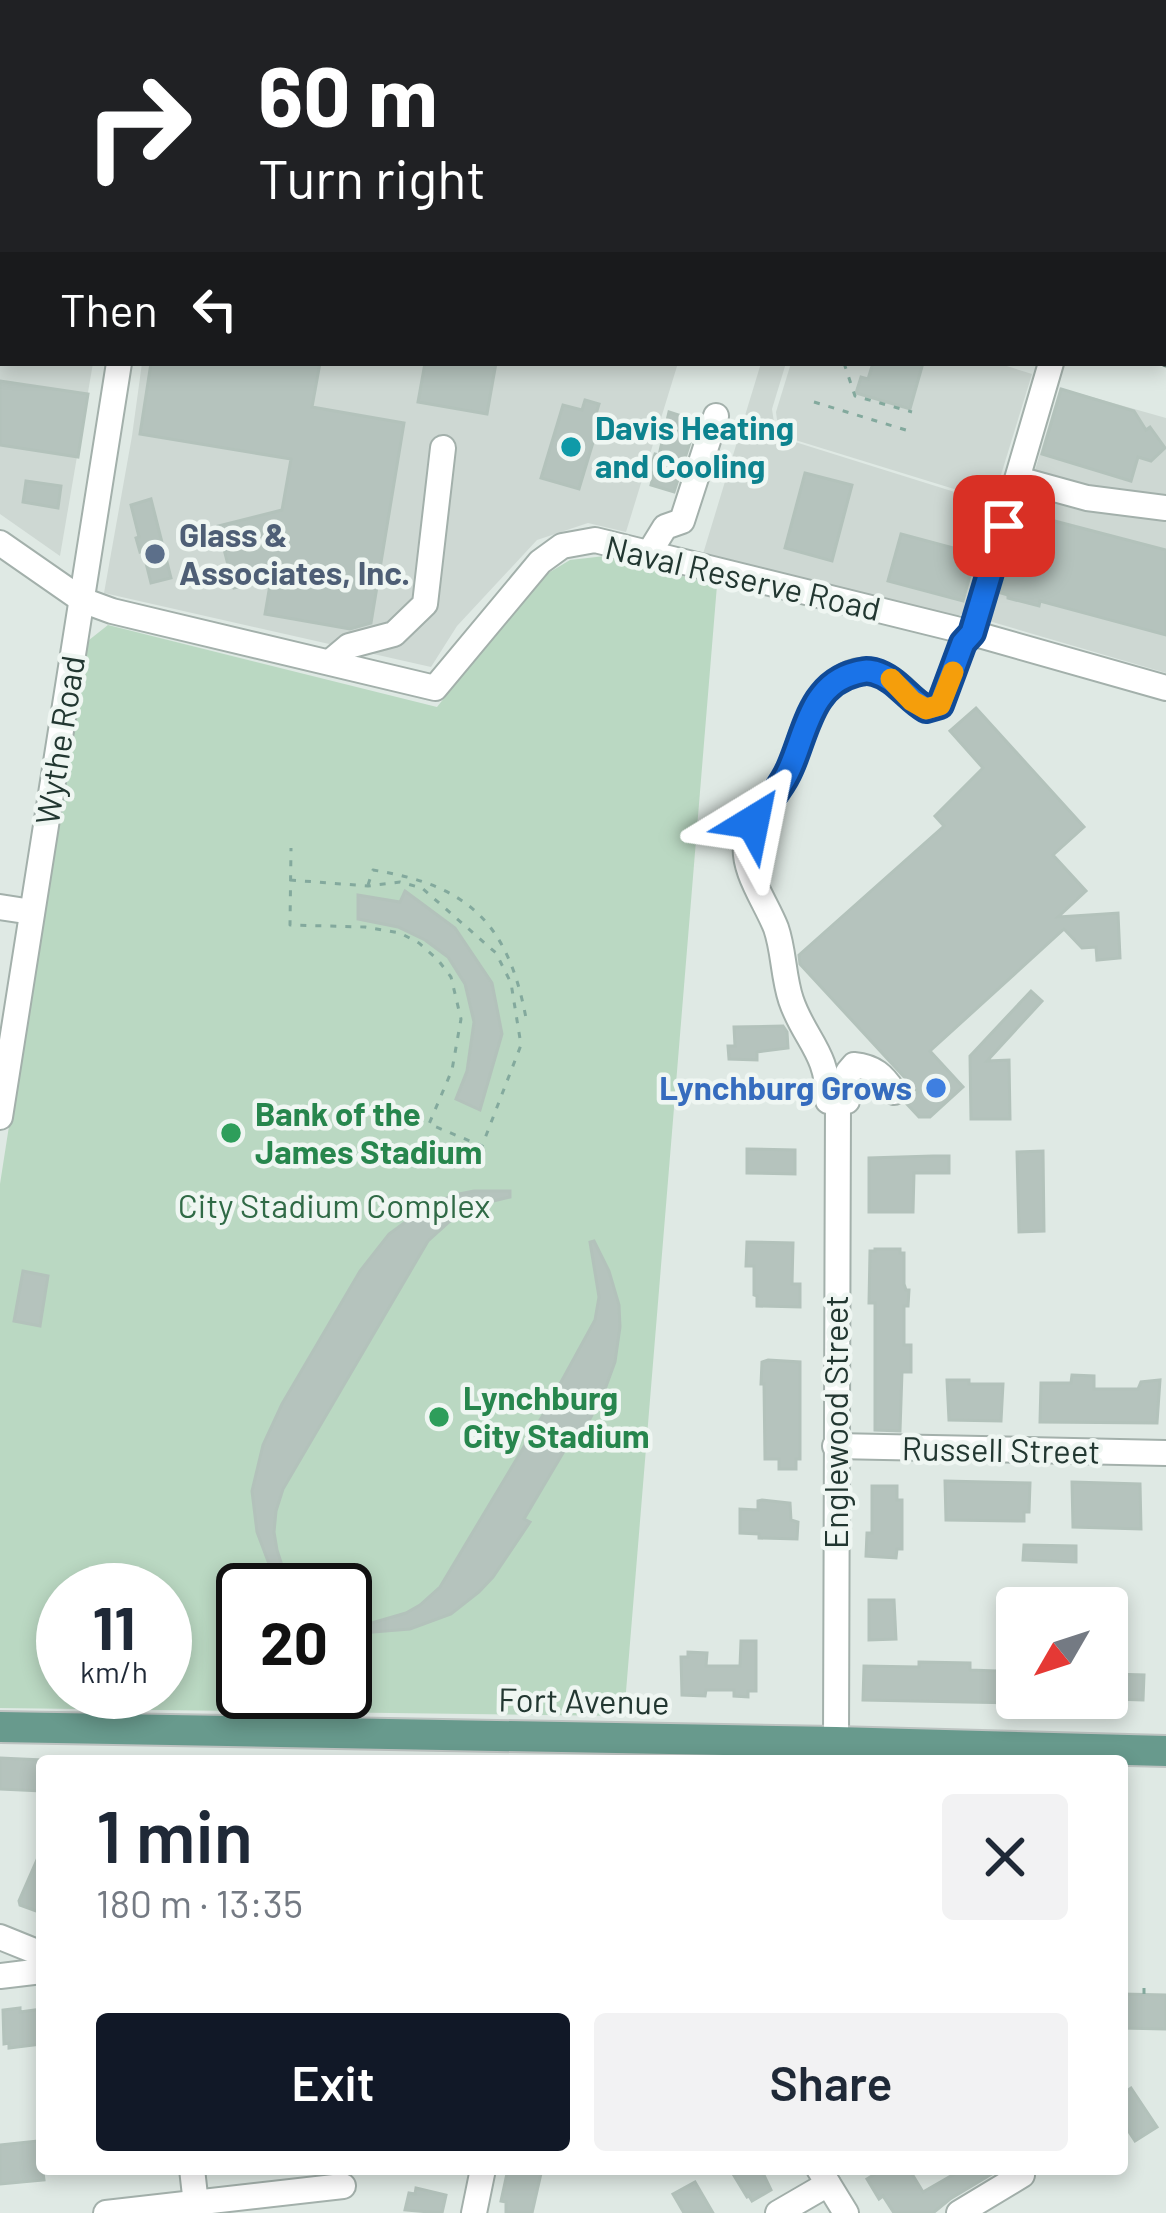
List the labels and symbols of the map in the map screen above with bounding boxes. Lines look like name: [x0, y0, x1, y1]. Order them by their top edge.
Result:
place label: Davis Heating and Cooling: [595, 407, 794, 485]
marker: Davis Heating and Cooling: [558, 434, 584, 460]
pin: [953, 475, 1055, 577]
place label: Glass & Associates, Inc.: [179, 514, 410, 592]
street label: Naval Reserve Road: [602, 526, 885, 628]
marker: Glass & Associates, Inc.: [142, 541, 168, 567]
street label: Wythe Road: [26, 652, 92, 827]
position arrow: [690, 759, 816, 885]
place label: Lynchburg Grows: [659, 1067, 912, 1107]
marker: Lynchburg Grows: [923, 1075, 949, 1101]
place label: Bank of the James Stadium: [255, 1093, 482, 1171]
marker: Bank of the James Stadium: [218, 1120, 244, 1146]
park label: City Stadium Complex: [178, 1185, 490, 1225]
street label: Englewood Street: [815, 1295, 855, 1549]
place label: Lynchburg City Stadium: [463, 1377, 649, 1455]
marker: Lynchburg City Stadium: [426, 1404, 452, 1430]
street label: Russell Street: [901, 1427, 1101, 1471]
speed limit sign: 20: [216, 1563, 372, 1719]
north arrow: [996, 1587, 1128, 1719]
street label: Fort Avenue: [498, 1679, 670, 1721]

